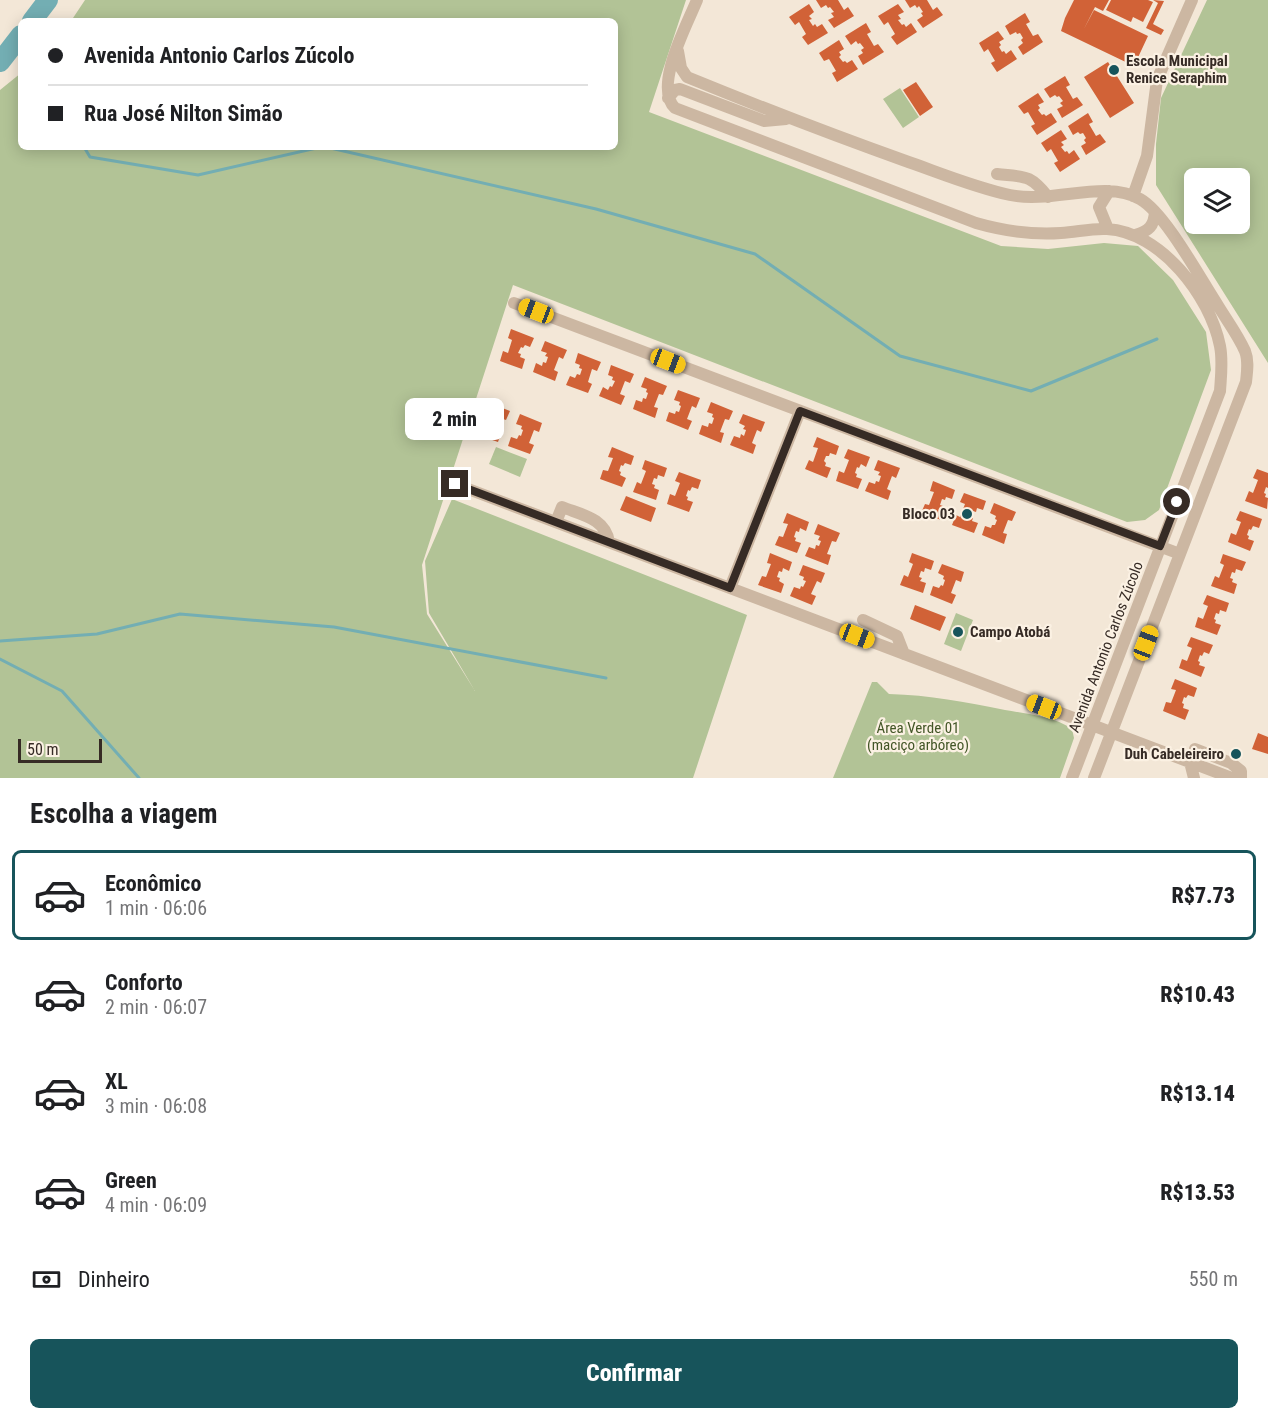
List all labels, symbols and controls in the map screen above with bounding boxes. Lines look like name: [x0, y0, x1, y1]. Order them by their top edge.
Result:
text: Avenida Antonio Carlos Zúcolo: [84, 43, 354, 68]
place label: Escola Municipal Renice Seraphim: [1126, 52, 1228, 87]
marker: Escola Municipal Renice Seraphim: [1107, 63, 1121, 77]
text: Rua José Nilton Simão: [84, 101, 283, 126]
map controls: [1184, 168, 1250, 234]
button: layers: [1184, 168, 1250, 234]
car: [516, 296, 556, 326]
car: [648, 346, 688, 376]
callout: 2 min: [406, 397, 504, 439]
text: 2 min: [432, 407, 477, 431]
route end: [441, 470, 468, 497]
route start: [1163, 488, 1190, 515]
place label: Bloco 03: [902, 505, 955, 523]
marker: Bloco 03: [960, 507, 974, 521]
street label: Avenida Antonio Carlos Zúcolo: [1065, 559, 1147, 735]
car: [837, 621, 877, 651]
place label: Campo Atobá: [970, 623, 1050, 641]
car: [1131, 623, 1161, 663]
marker: Campo Atobá: [951, 625, 965, 639]
car: [1024, 692, 1064, 722]
park label: Área Verde 01 (maciço arbóreo): [867, 719, 969, 754]
scale bar: [18, 736, 102, 764]
text: 50 m: [27, 740, 59, 759]
place label: Duh Cabeleireiro: [1124, 745, 1224, 763]
marker: Duh Cabeleireiro: [1229, 747, 1243, 761]
text: Escolha a viagem: [30, 798, 218, 830]
icon: car: [33, 868, 87, 922]
text: Econômico: [105, 871, 201, 896]
text: R$7.73: [1171, 883, 1235, 908]
text: 1 min · 06:06: [105, 896, 207, 920]
icon: car: [33, 967, 87, 1021]
text: Conforto: [105, 970, 183, 995]
text: R$10.43: [1160, 982, 1235, 1007]
text: 2 min · 06:07: [105, 995, 207, 1019]
icon: car: [33, 1066, 87, 1120]
text: XL: [105, 1069, 128, 1094]
text: R$13.14: [1160, 1081, 1235, 1106]
text: 3 min · 06:08: [105, 1094, 207, 1118]
icon: car: [33, 1165, 87, 1219]
text: Green: [105, 1168, 157, 1193]
text: R$13.53: [1160, 1180, 1235, 1205]
text: 4 min · 06:09: [105, 1193, 207, 1217]
icon: cash: [30, 1263, 63, 1296]
text: Dinheiro: [78, 1267, 150, 1292]
text: 550 m: [1189, 1267, 1238, 1291]
button: Confirmar: [30, 1339, 1238, 1408]

